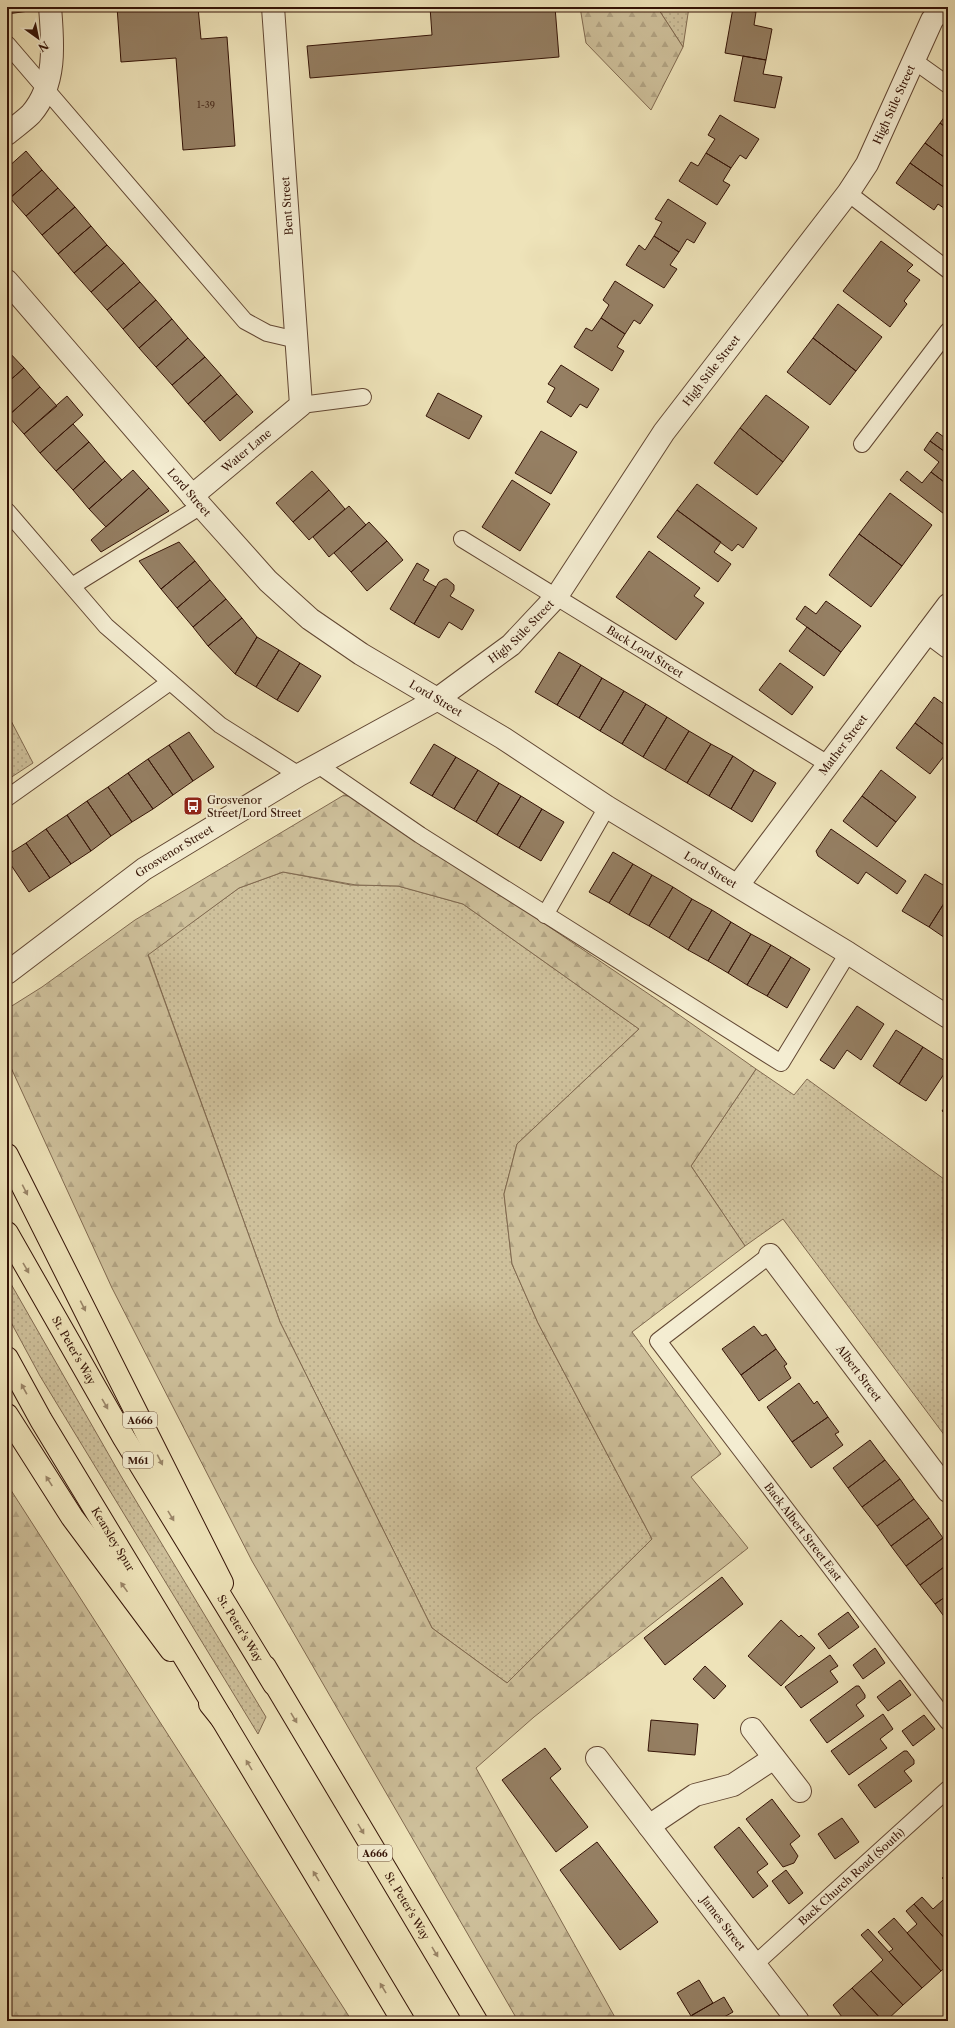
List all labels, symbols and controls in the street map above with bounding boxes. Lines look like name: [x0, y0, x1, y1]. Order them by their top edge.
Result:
north arrow: [18, 18, 58, 58]
text: N: [35, 38, 51, 55]
street label: High Stile Street: [870, 62, 918, 147]
house number: 1-39: [197, 99, 215, 110]
street label: Bent Street: [278, 176, 296, 236]
street label: High Stile Street: [680, 332, 743, 409]
street label: Water Lane: [218, 426, 274, 476]
street label: Lord Street: [165, 465, 214, 519]
street label: High Stile Street: [486, 597, 557, 666]
street label: Back Lord Street: [604, 623, 686, 681]
street label: Lord Street: [407, 677, 465, 719]
street label: Mather Street: [816, 712, 870, 778]
place label: Grosvenor Street/Lord Street: [207, 793, 301, 820]
bus stop icon: Grosvenor Street/Lord Street: [182, 795, 204, 817]
street label: Grosvenor Street: [132, 822, 216, 880]
street label: Lord Street: [682, 848, 740, 891]
one-way arrow: [21, 1184, 28, 1196]
one-way arrow: [22, 1262, 29, 1273]
one-way arrow: [80, 1300, 86, 1312]
street label: St. Peter's Way: [49, 1314, 99, 1388]
street label: Albert Street: [833, 1341, 885, 1404]
one-way arrow: [21, 1383, 27, 1395]
one-way arrow: [101, 1398, 108, 1410]
road number: A666: [123, 1412, 157, 1428]
road number: M61: [123, 1452, 153, 1468]
one-way arrow: [157, 1454, 164, 1465]
one-way arrow: [45, 1475, 53, 1486]
street label: Back Albert Street East: [761, 1480, 845, 1584]
street label: Kearsley Spur: [88, 1505, 138, 1574]
one-way arrow: [168, 1510, 175, 1522]
one-way arrow: [120, 1581, 128, 1592]
street label: St. Peter's Way: [214, 1592, 266, 1665]
one-way arrow: [290, 1712, 297, 1724]
one-way arrow: [245, 1760, 253, 1770]
one-way arrow: [357, 1823, 364, 1835]
street label: Back Church Road (South): [795, 1825, 907, 1928]
road number: A666: [358, 1845, 392, 1861]
street label: St. Peter's Way: [382, 1869, 433, 1943]
one-way arrow: [313, 1870, 320, 1882]
street label: James Street: [697, 1892, 749, 1953]
one-way arrow: [431, 1947, 439, 1957]
one-way arrow: [380, 1982, 387, 1994]

